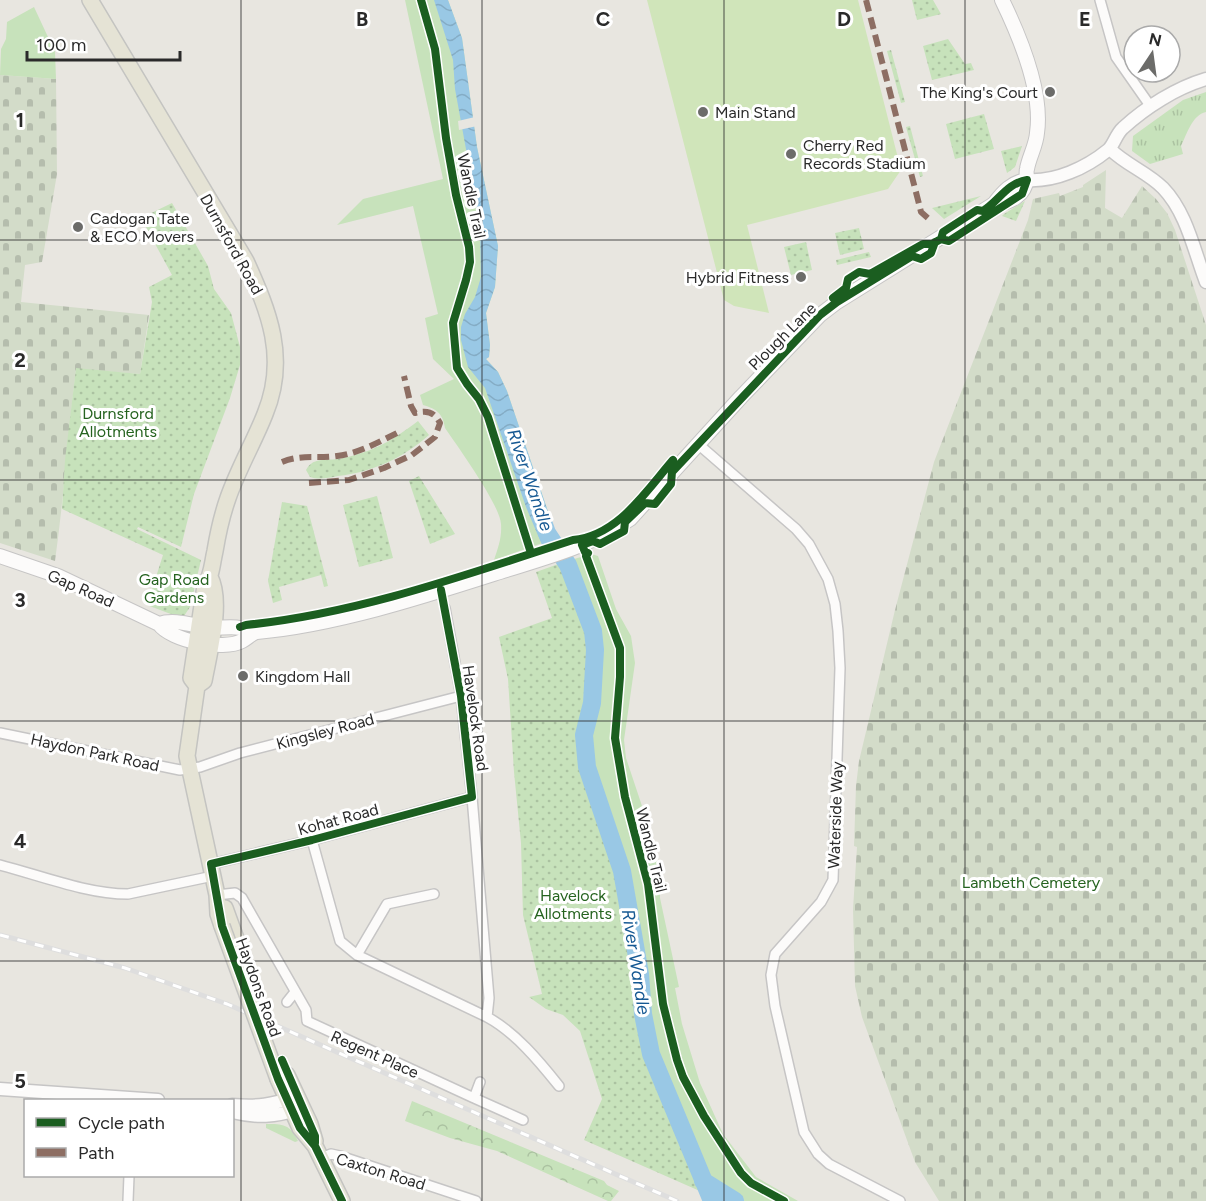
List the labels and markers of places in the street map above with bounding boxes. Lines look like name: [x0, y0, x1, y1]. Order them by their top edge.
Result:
place label: The King's Court: [920, 83, 1038, 102]
marker: The King's Court: [1043, 85, 1057, 99]
place label: Main Stand: [715, 103, 796, 122]
marker: Main Stand: [696, 105, 710, 119]
place label: Cherry Red Records Stadium: [803, 136, 926, 173]
marker: Cherry Red Records Stadium: [784, 147, 798, 161]
place label: Cadogan Tate & ECO Movers: [90, 209, 194, 246]
marker: Cadogan Tate & ECO Movers: [71, 220, 85, 234]
place label: Hybrid Fitness: [686, 268, 789, 287]
marker: Hybrid Fitness: [794, 270, 808, 284]
place label: Kingdom Hall: [255, 667, 350, 686]
marker: Kingdom Hall: [236, 669, 250, 683]

